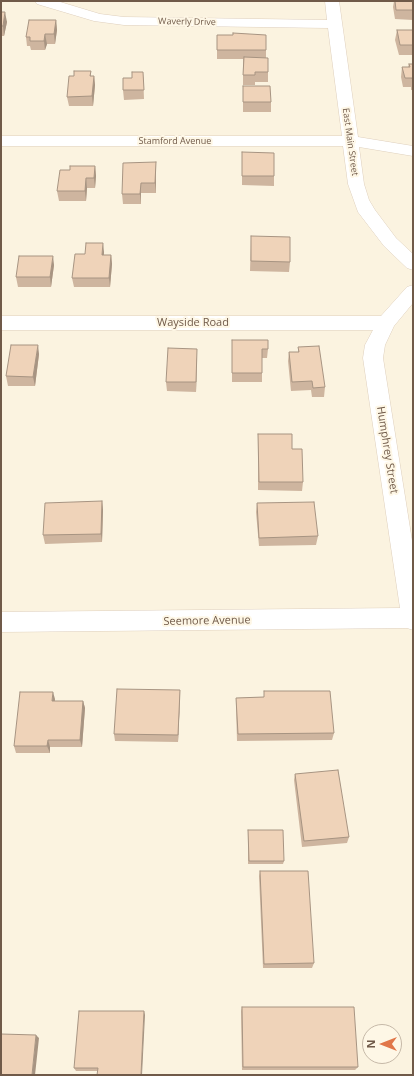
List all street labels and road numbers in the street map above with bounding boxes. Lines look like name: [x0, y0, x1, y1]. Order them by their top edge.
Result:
street label: Waverly Drive: [158, 16, 216, 28]
street label: East Main Street: [340, 107, 360, 177]
street label: Stamford Avenue: [139, 136, 211, 146]
street label: Wayside Road: [157, 316, 229, 330]
street label: Humphrey Street: [374, 405, 400, 495]
street label: Seemore Avenue: [163, 614, 251, 628]

